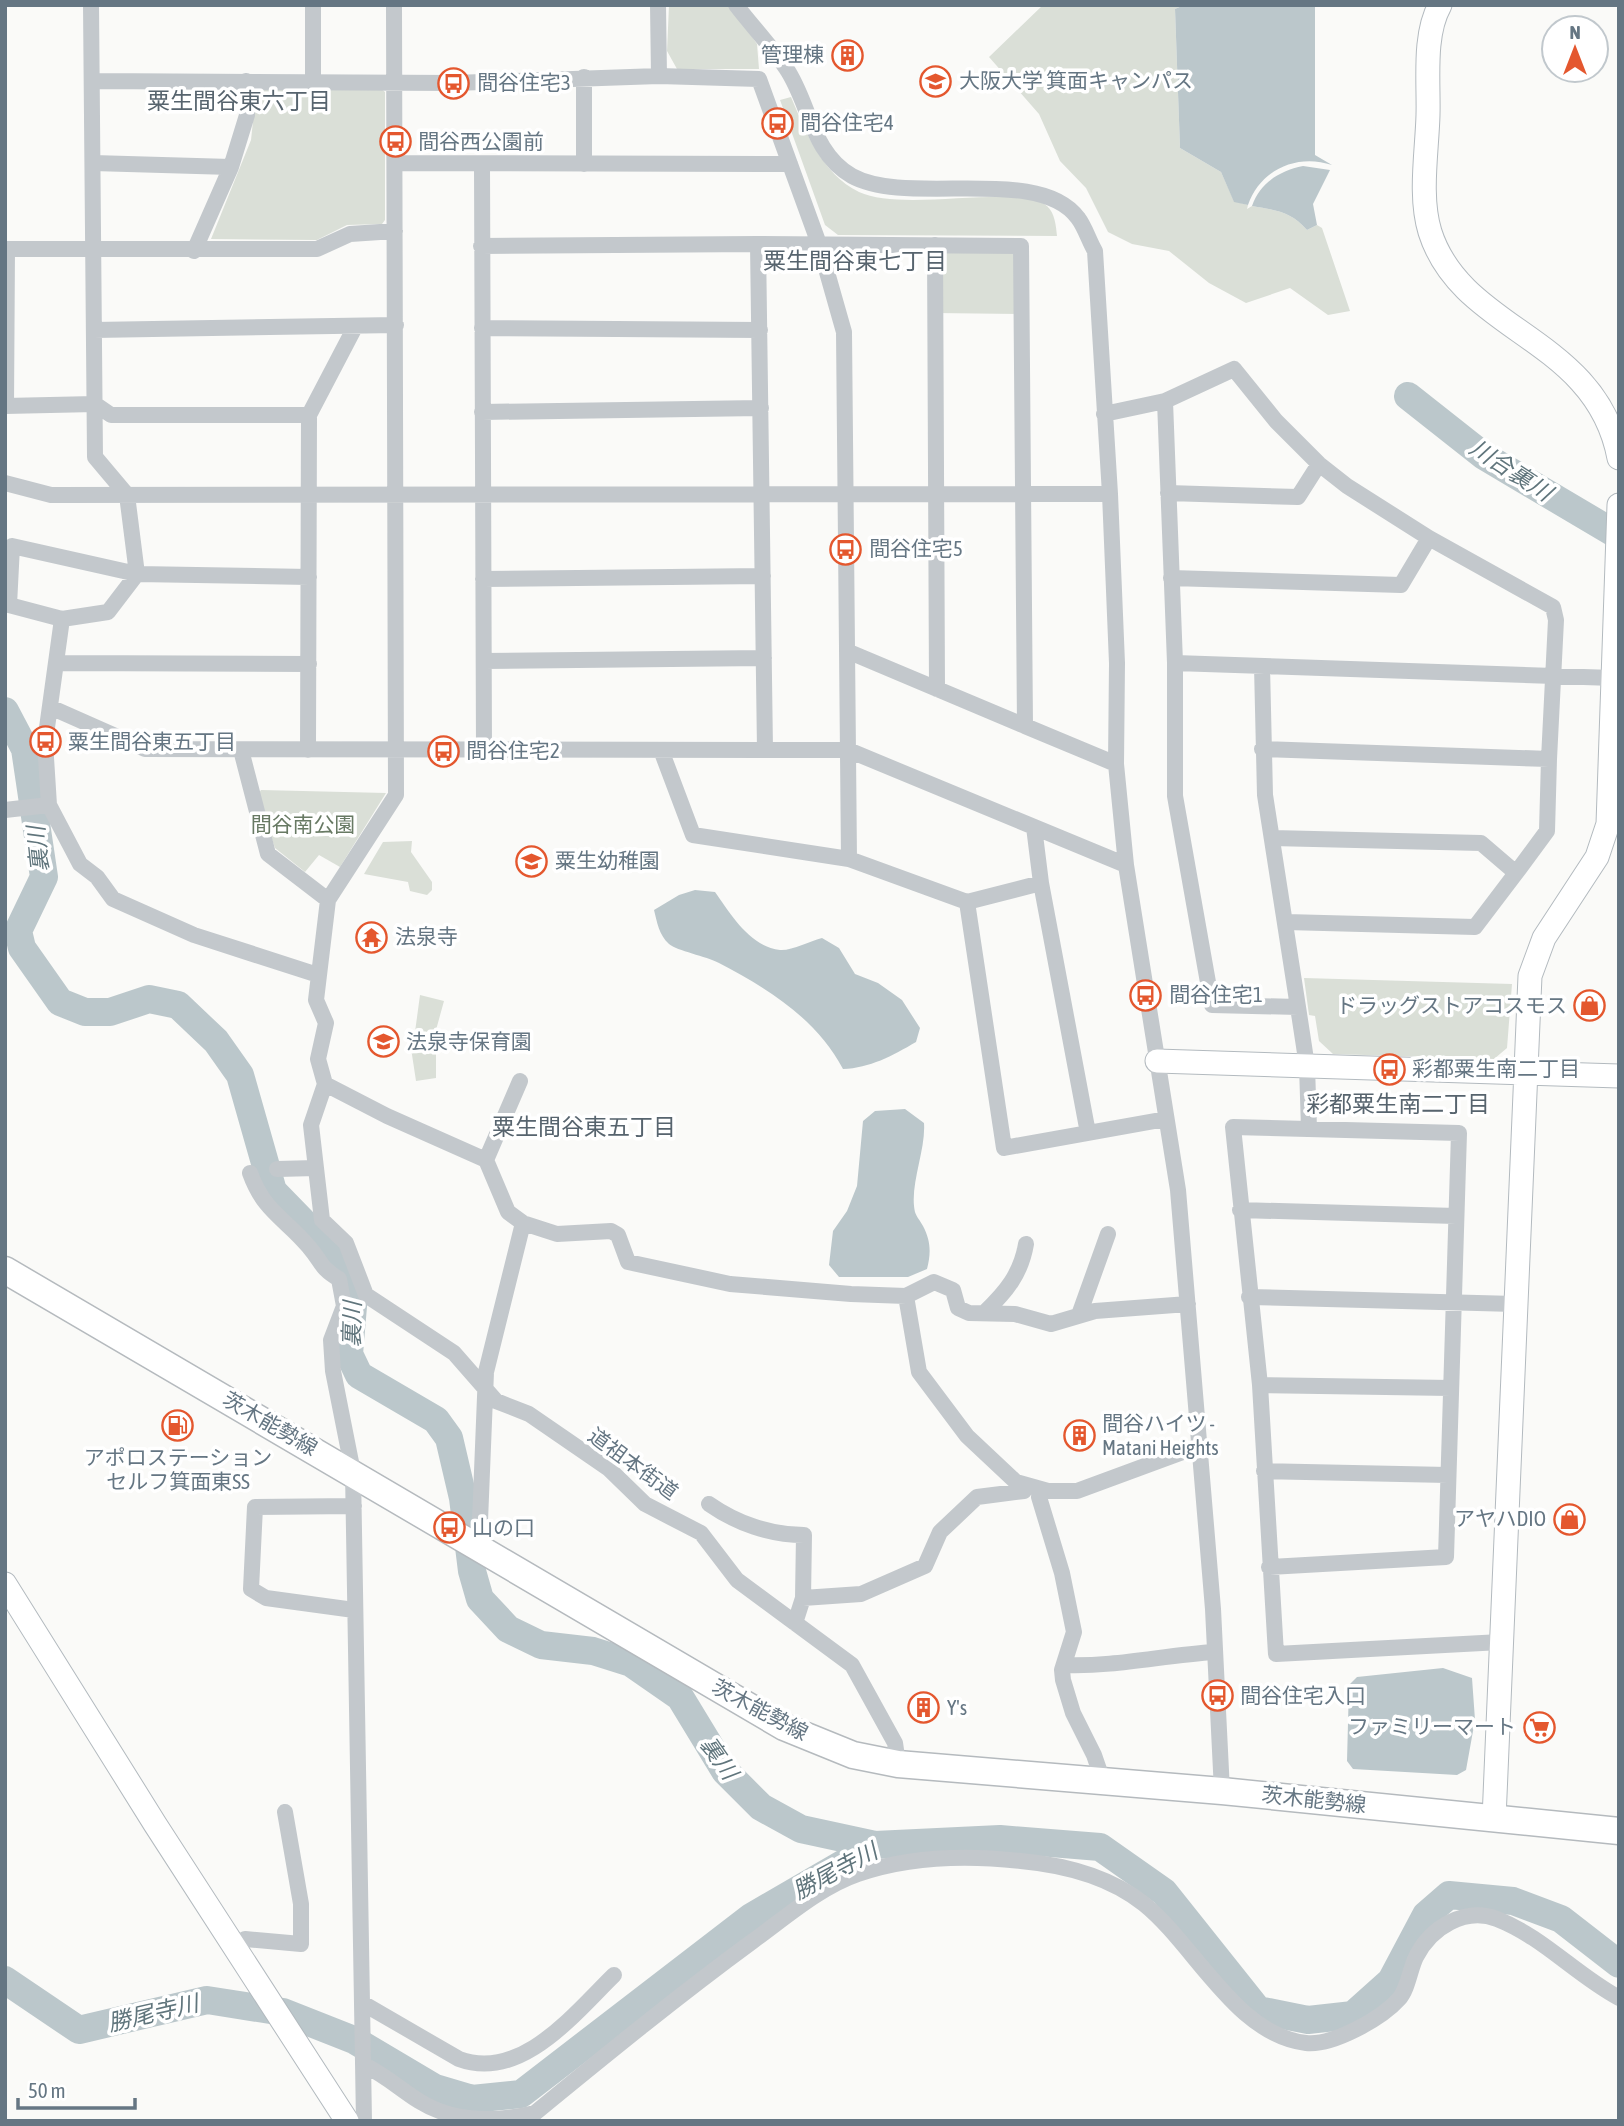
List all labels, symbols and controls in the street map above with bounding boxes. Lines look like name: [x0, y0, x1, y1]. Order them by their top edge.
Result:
north arrow: [1540, 14, 1610, 84]
text: N: [1569, 21, 1581, 43]
building icon: 管理棟: [830, 38, 864, 72]
place label: 管理棟: [761, 42, 824, 66]
school or university icon: 大阪大学 箕面キャンパス: [919, 64, 953, 98]
bus stop icon: 間谷住宅3: [437, 66, 471, 100]
place label: 大阪大学 箕面キャンパス: [959, 68, 1193, 92]
place label: 間谷住宅3: [477, 70, 571, 94]
district label: 粟生間谷東六丁目: [147, 88, 331, 114]
bus stop icon: 間谷住宅4: [760, 106, 794, 140]
place label: 間谷住宅4: [800, 110, 894, 134]
bus stop icon: 間谷西公園前: [378, 125, 412, 159]
place label: 間谷西公園前: [418, 129, 544, 153]
district label: 粟生間谷東七丁目: [763, 248, 947, 274]
water label: 川合裏川: [1465, 434, 1559, 508]
bus stop icon: 間谷住宅5: [829, 532, 863, 566]
place label: 間谷住宅5: [869, 536, 963, 560]
bus stop icon: 粟生間谷東五丁目: [28, 725, 62, 759]
place label: 粟生間谷東五丁目: [68, 729, 236, 753]
bus stop icon: 間谷住宅2: [426, 734, 460, 768]
place label: 間谷住宅2: [466, 738, 560, 762]
park label: 間谷南公園: [251, 812, 356, 836]
water label: 裏川: [22, 822, 53, 873]
school or university icon: 粟生幼稚園: [515, 844, 549, 878]
place label: 粟生幼稚園: [555, 848, 660, 872]
temple icon: 法泉寺: [355, 920, 389, 954]
place label: 法泉寺: [395, 924, 458, 948]
bus stop icon: 間谷住宅1: [1129, 978, 1163, 1012]
place label: 間谷住宅1: [1169, 982, 1263, 1006]
shop icon: ドラッグストアコスモス: [1573, 989, 1607, 1023]
place label: ドラッグストアコスモス: [1336, 993, 1567, 1017]
school or university icon: 法泉寺保育園: [366, 1025, 400, 1059]
place label: 法泉寺保育園: [406, 1029, 532, 1053]
bus stop icon: 彩都粟生南二丁目: [1372, 1052, 1406, 1086]
place label: 彩都粟生南二丁目: [1412, 1056, 1580, 1080]
district label: 彩都粟生南二丁目: [1306, 1091, 1490, 1117]
district label: 粟生間谷東五丁目: [492, 1114, 676, 1140]
water label: 裏川: [339, 1298, 365, 1347]
street label: 茨木能勢線: [219, 1386, 322, 1460]
fuel station icon: アポロステーション セルフ箕面東SS: [161, 1409, 195, 1443]
place label: 間谷ハイツ - Matani Heights: [1102, 1411, 1219, 1459]
building icon: 間谷ハイツ - Matani Heights: [1062, 1419, 1096, 1453]
street label: 道祖本街道: [584, 1423, 683, 1504]
place label: アポロステーション セルフ箕面東SS: [84, 1445, 272, 1493]
shop icon: アヤハDIO: [1552, 1502, 1586, 1536]
place label: アヤハDIO: [1454, 1506, 1546, 1530]
bus stop icon: 山の口: [432, 1511, 466, 1545]
place label: 山の口: [472, 1515, 535, 1539]
street label: 茨木能勢線: [708, 1674, 812, 1744]
bus stop icon: 間谷住宅入口: [1200, 1679, 1234, 1713]
place label: 間谷住宅入口: [1240, 1683, 1366, 1707]
building icon: Y's: [907, 1691, 941, 1725]
place label: Y's: [947, 1695, 967, 1719]
supermarket icon: ファミリーマート: [1522, 1710, 1556, 1744]
place label: ファミリーマート: [1348, 1714, 1516, 1738]
water label: 裏川: [695, 1732, 745, 1787]
street label: 茨木能勢線: [1261, 1782, 1368, 1816]
water label: 勝尾寺川: [788, 1837, 884, 1904]
water label: 勝尾寺川: [105, 1989, 204, 2036]
scale bar: [18, 2066, 135, 2110]
text: 50 m: [28, 2078, 66, 2102]

